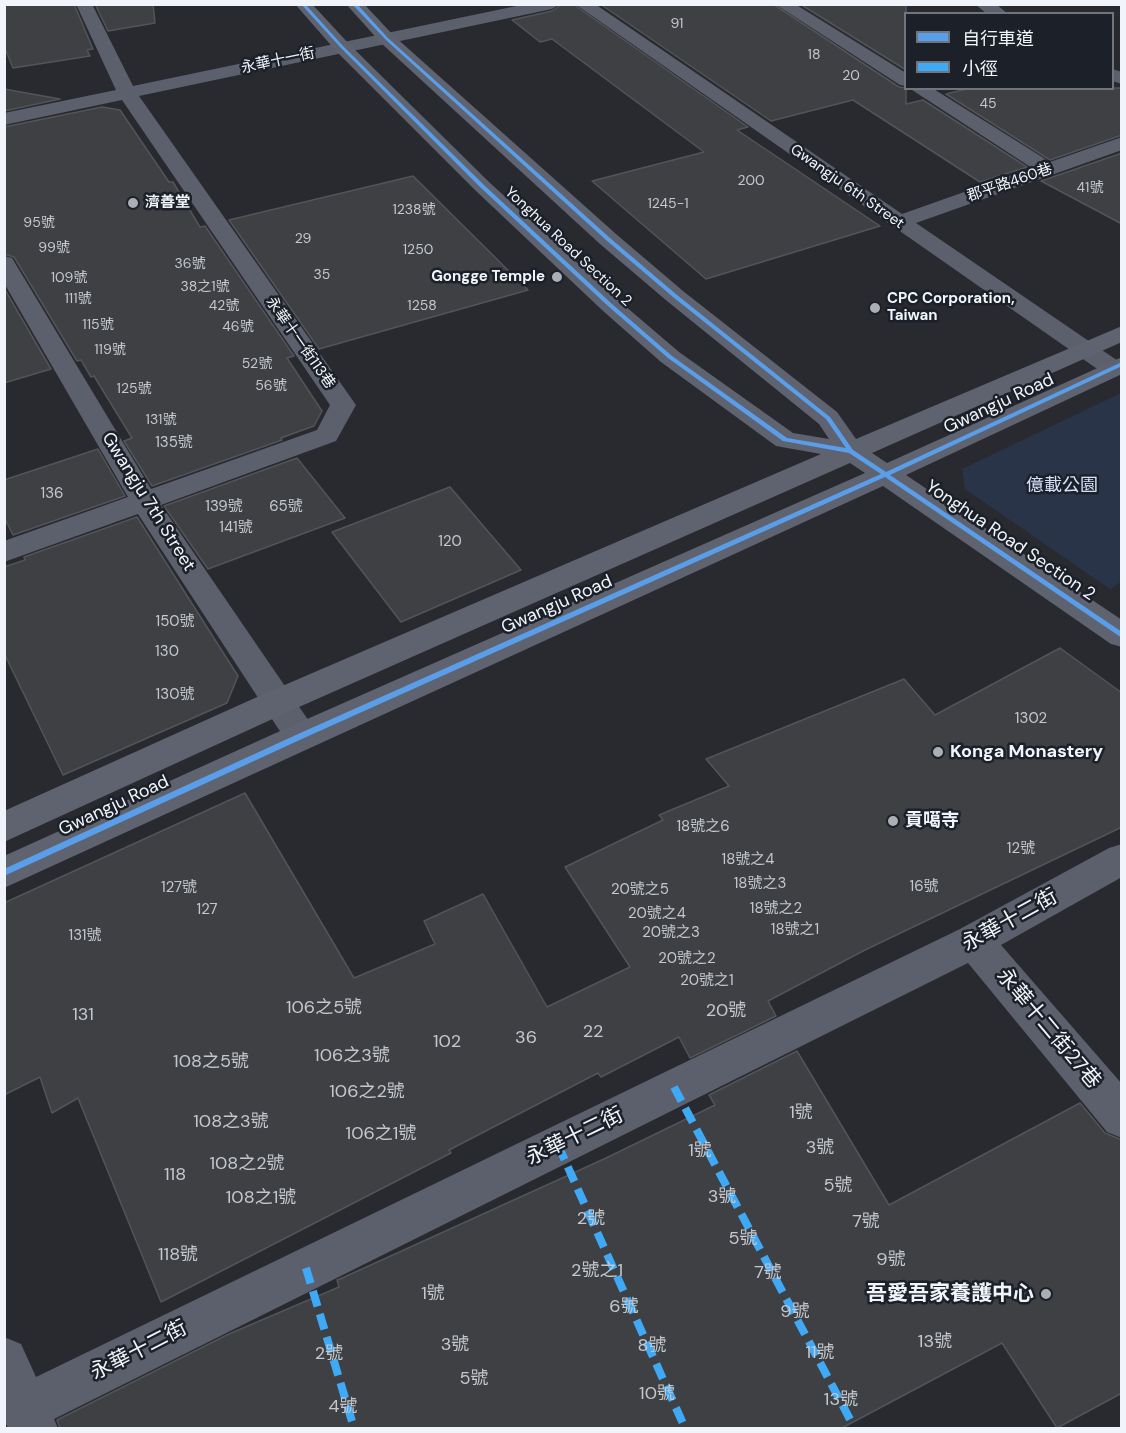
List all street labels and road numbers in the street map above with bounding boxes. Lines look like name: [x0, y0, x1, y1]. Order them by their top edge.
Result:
street label: 永華十一街: [239, 44, 317, 78]
street label: Gwangju 6th Street: [787, 141, 907, 233]
street label: 郡平路460巷: [965, 160, 1055, 206]
street label: Yonghua Road Section 2: [501, 184, 635, 310]
street label: 永華十一街113巷: [262, 294, 338, 392]
street label: Gwangju Road: [941, 369, 1057, 439]
street label: Gwangju 7th Street: [96, 428, 200, 576]
street label: Yonghua Road Section 2: [921, 476, 1099, 606]
street label: Gwangju Road: [498, 571, 616, 639]
street label: Gwangju Road: [56, 771, 172, 841]
street label: 永華十二街: [958, 885, 1062, 957]
street label: 永華十二街27巷: [990, 964, 1106, 1094]
street label: 永華十二街: [522, 1103, 628, 1171]
street label: 永華十二街: [87, 1316, 191, 1386]

